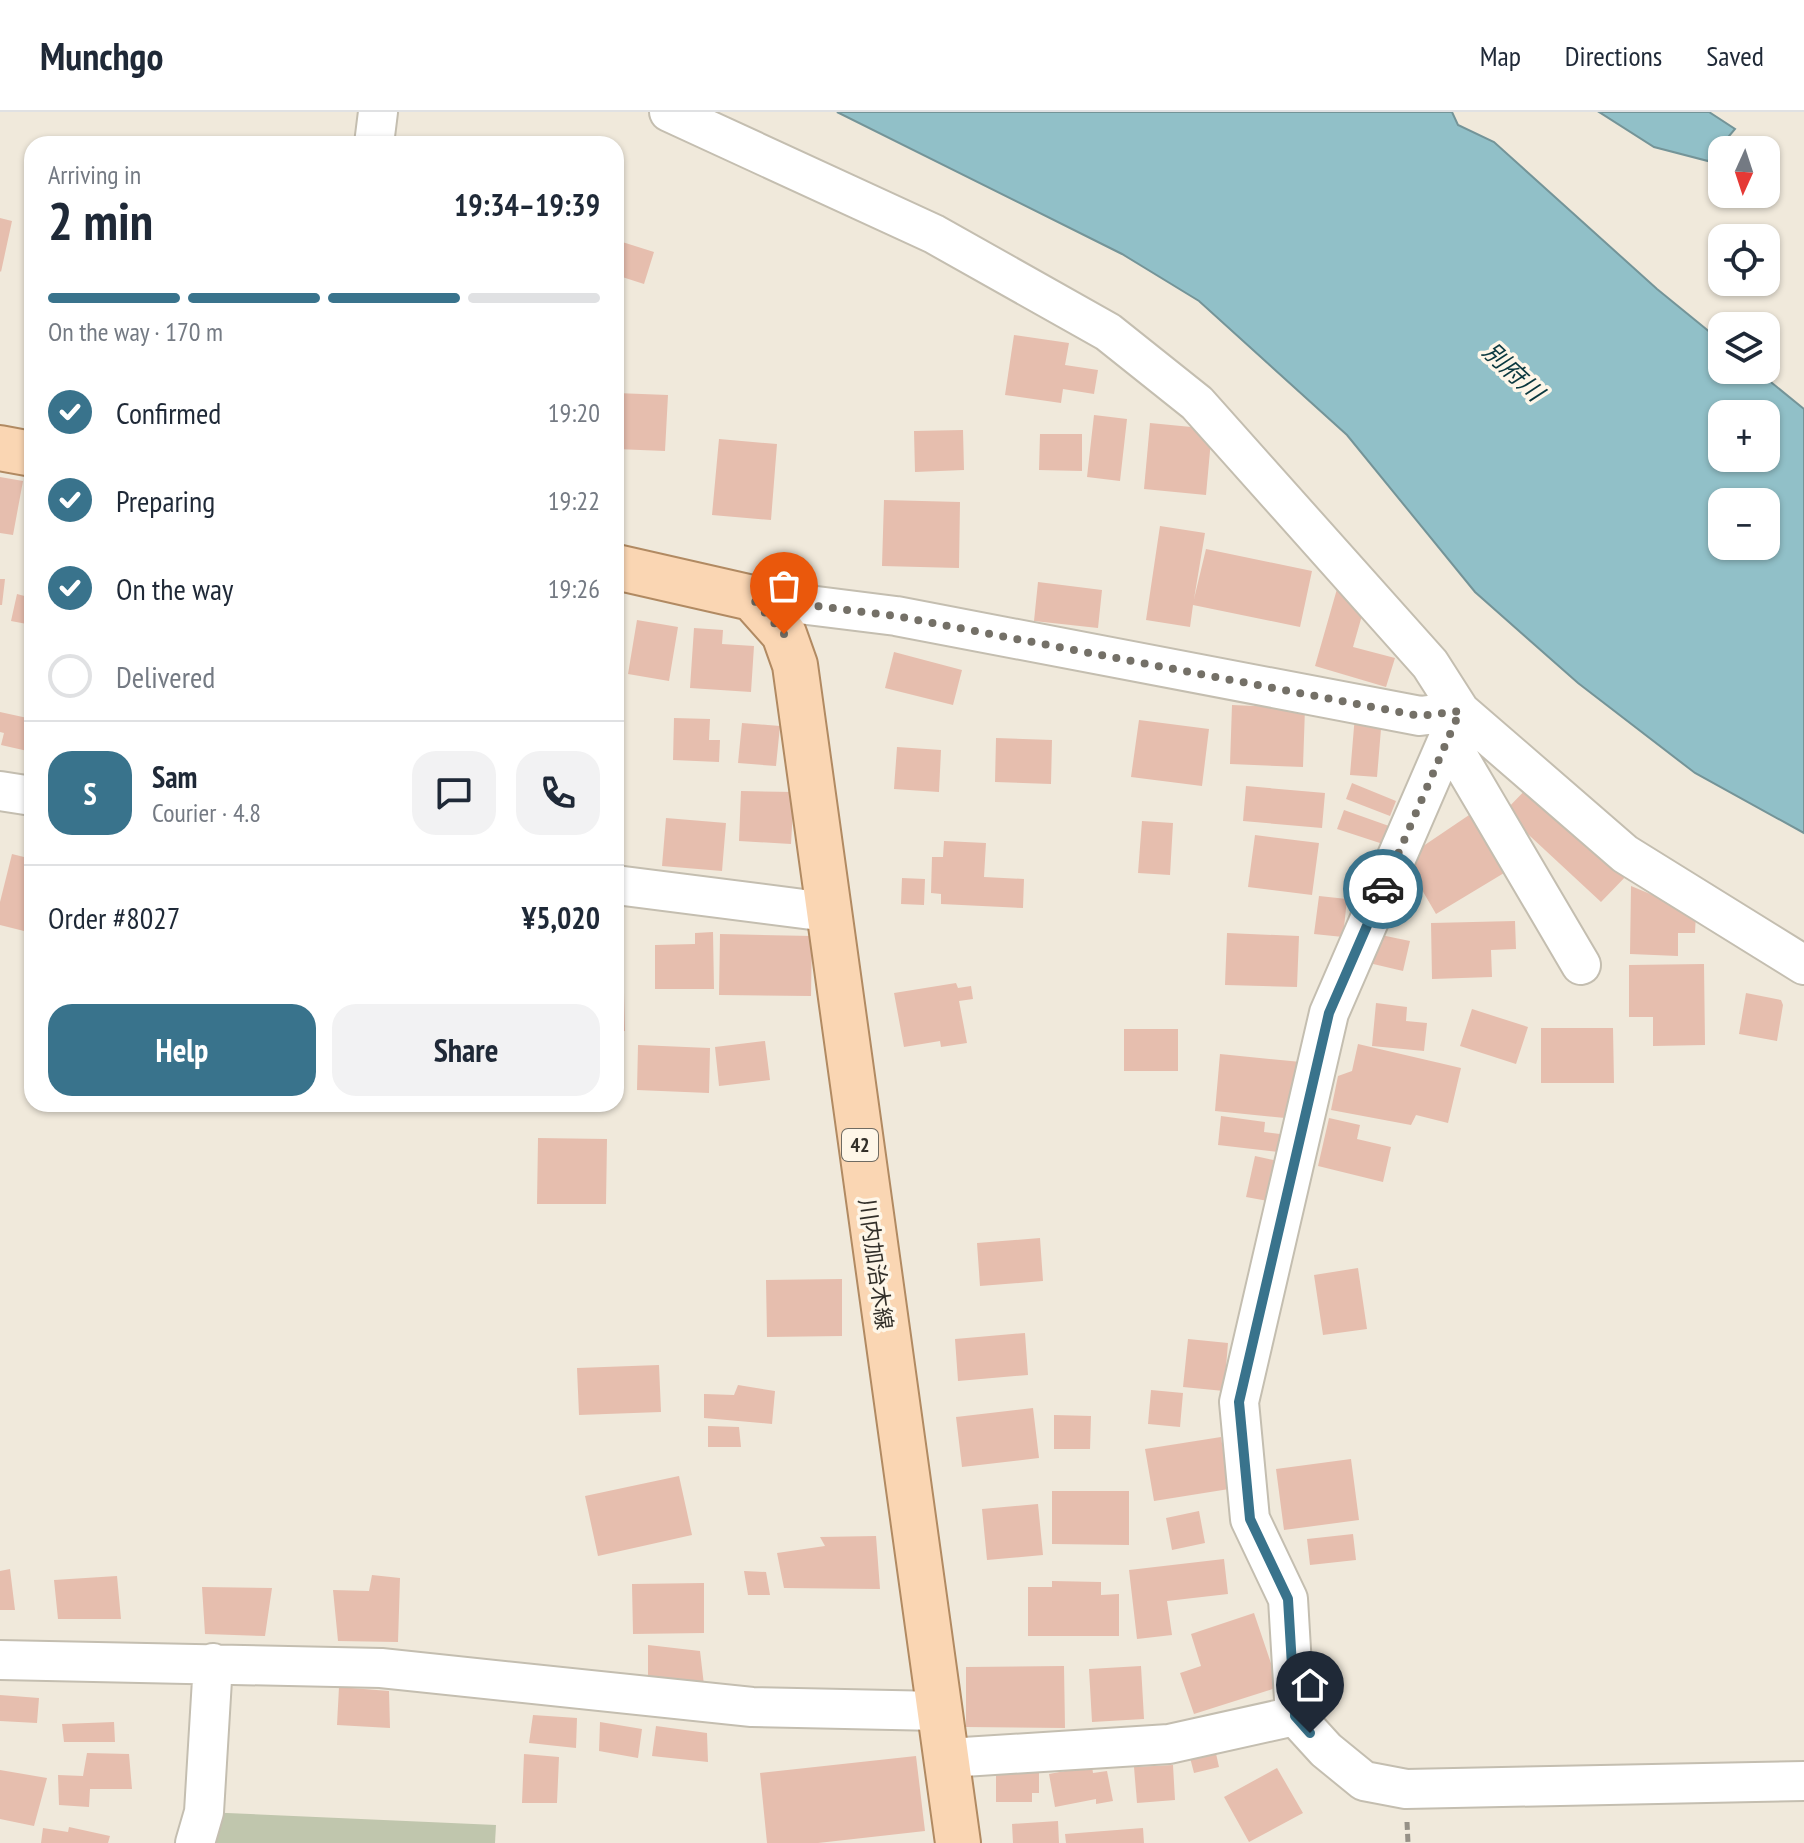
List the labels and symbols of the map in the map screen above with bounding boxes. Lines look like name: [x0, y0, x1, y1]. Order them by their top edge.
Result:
north arrow: [1708, 136, 1780, 208]
water label: 別府川: [1476, 336, 1552, 410]
pin: [750, 552, 818, 634]
courier: [1343, 849, 1423, 929]
road number: 42: [842, 1129, 878, 1161]
street label: 川内加治木線: [853, 1197, 899, 1331]
pin: [1276, 1651, 1344, 1733]

